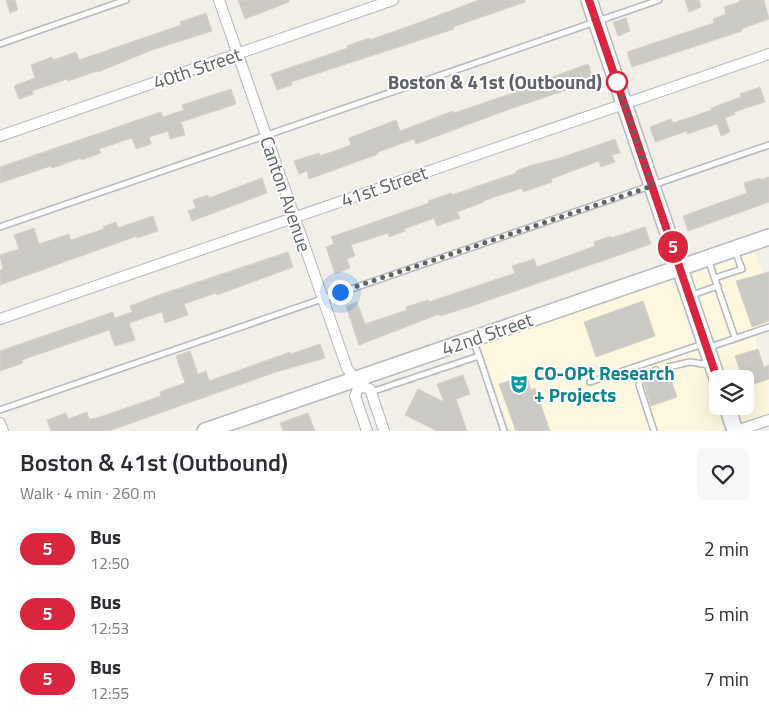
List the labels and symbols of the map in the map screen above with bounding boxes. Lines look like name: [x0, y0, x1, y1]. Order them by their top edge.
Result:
street label: 40th Street: [149, 39, 245, 96]
place label: Boston & 41st (Outbound): [388, 67, 602, 96]
marker: Boston & 41st (Outbound): [606, 71, 628, 93]
street label: Canton Avenue: [253, 132, 320, 256]
street label: 41st Street: [337, 157, 431, 214]
line badge: 5: [657, 231, 689, 263]
your location: [328, 280, 353, 305]
street label: 42nd Street: [437, 304, 537, 363]
place label: CO-OPt Research + Projects: [534, 358, 675, 409]
theatre icon: CO-OPt Research + Projects: [508, 373, 530, 395]

